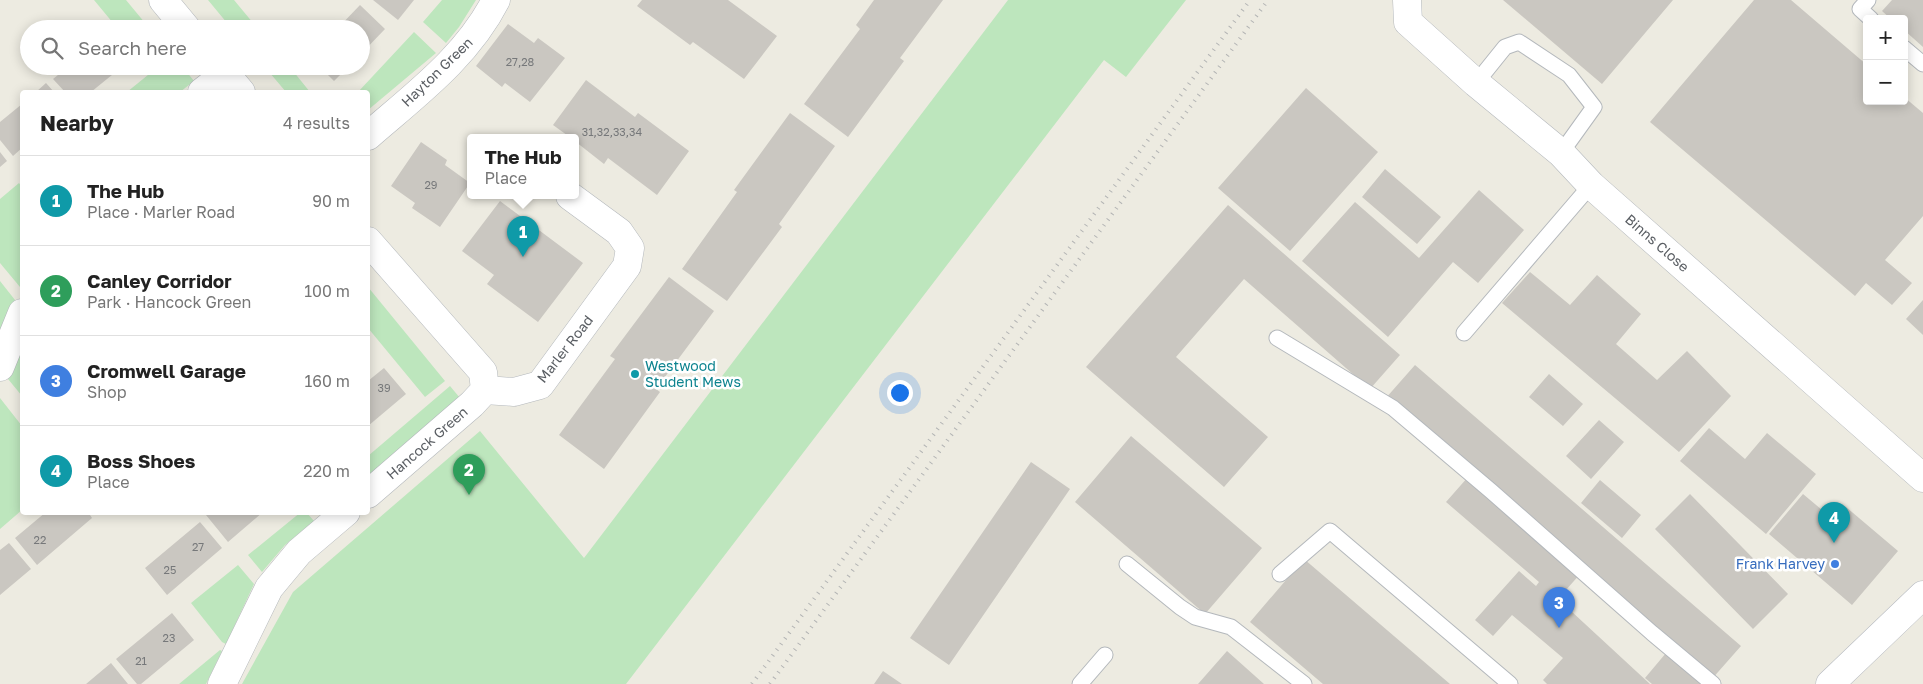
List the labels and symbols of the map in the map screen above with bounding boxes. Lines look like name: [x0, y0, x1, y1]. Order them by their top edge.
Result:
street label: Hayton Green: [397, 33, 476, 110]
house number: 27,28: [506, 55, 535, 68]
house number: 31,32,33,34: [582, 125, 643, 138]
house number: 29: [424, 178, 438, 191]
street label: Binns Close: [1622, 210, 1693, 275]
pin: 1: [507, 216, 539, 257]
street label: Marler Road: [533, 311, 596, 386]
place label: Westwood Student Mews: [645, 357, 741, 390]
marker: Westwood Student Mews: [629, 368, 641, 380]
your location: [887, 380, 913, 406]
house number: 39: [377, 381, 391, 394]
street label: Hancock Green: [382, 403, 471, 483]
pin: 2: [453, 454, 485, 495]
pin: 4: [1818, 502, 1850, 543]
house number: 22: [34, 533, 46, 546]
house number: 27: [192, 540, 204, 553]
place label: Frank Harvey: [1736, 555, 1825, 572]
marker: Frank Harvey: [1829, 558, 1841, 570]
house number: 25: [164, 563, 176, 576]
pin: 3: [1543, 587, 1575, 628]
house number: 23: [163, 631, 175, 644]
house number: 21: [135, 654, 147, 667]

